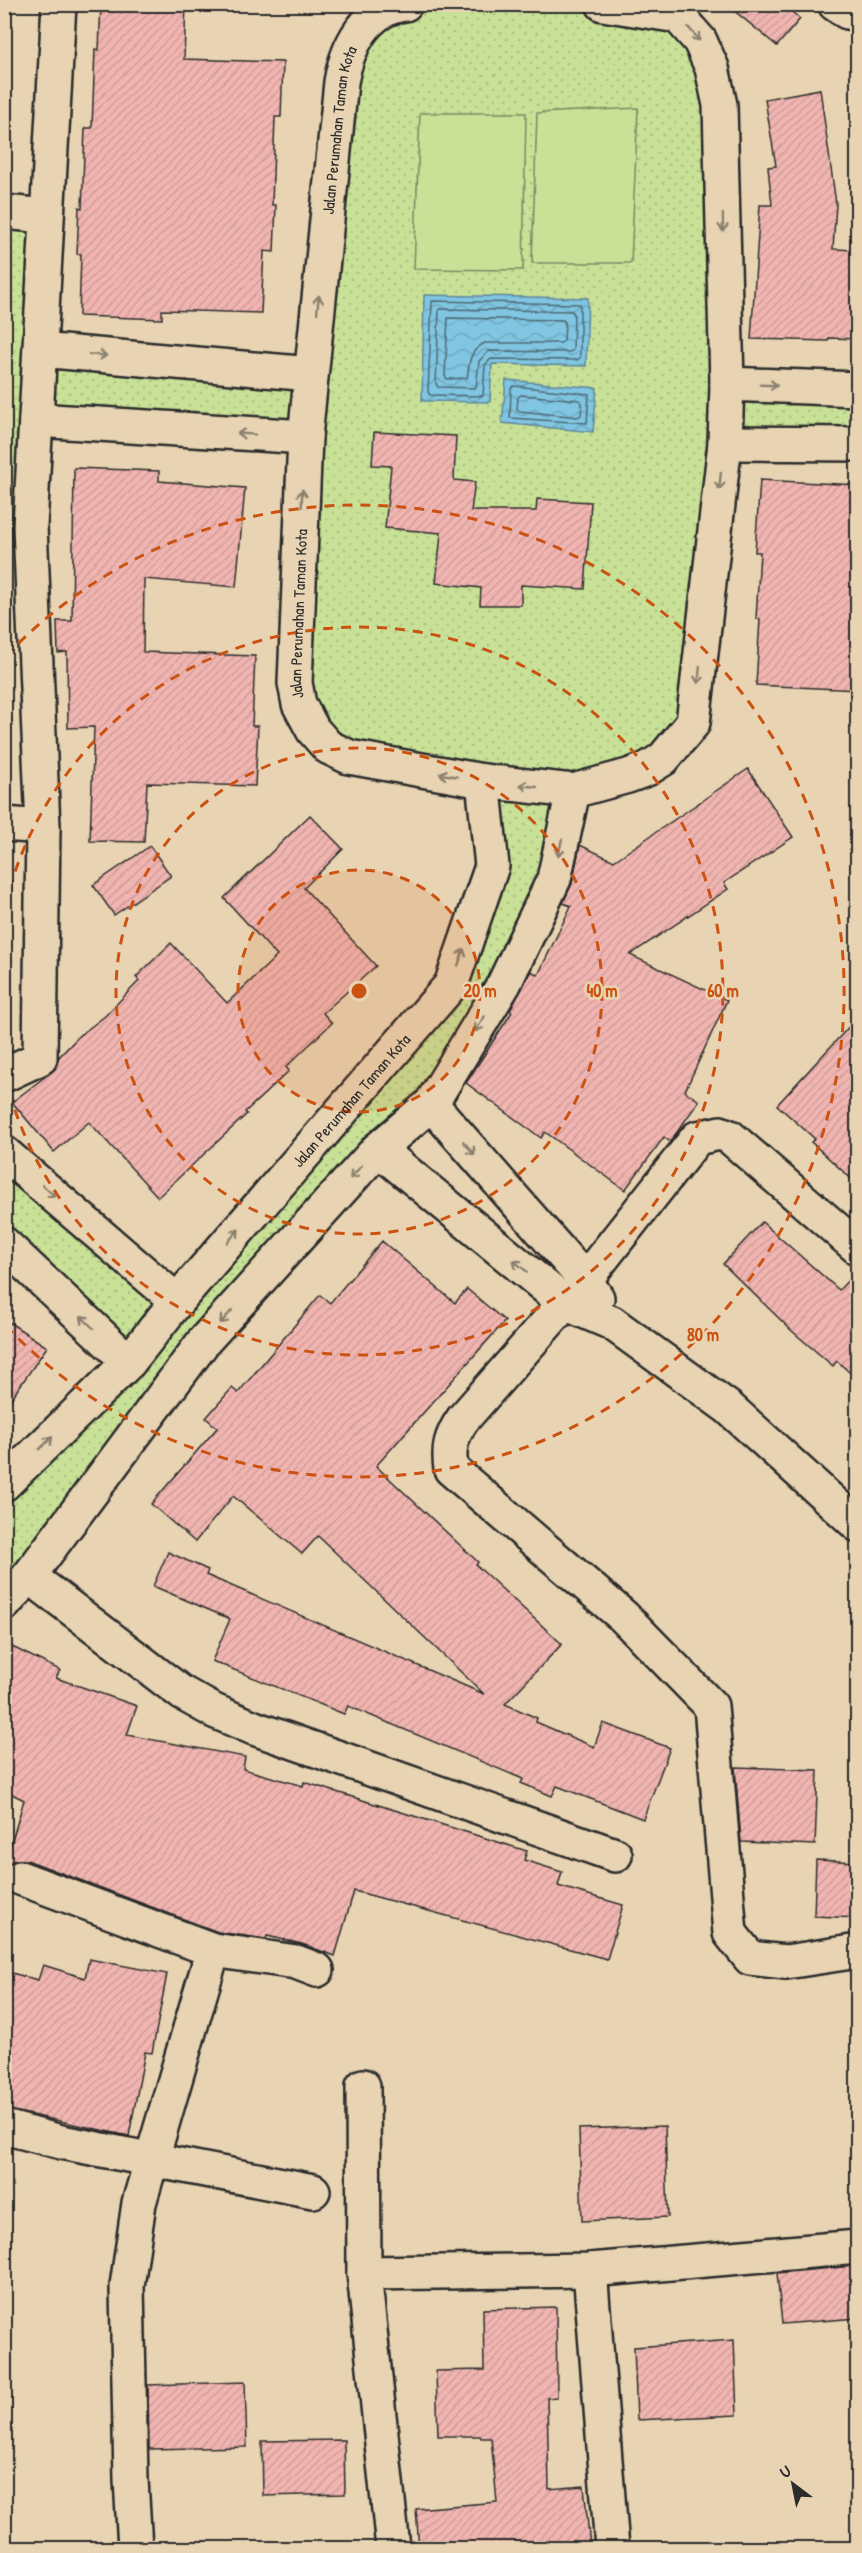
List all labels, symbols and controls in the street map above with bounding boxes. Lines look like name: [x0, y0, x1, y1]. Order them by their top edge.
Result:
one-way arrow: [687, 26, 701, 41]
street label: Jalan Perumahan Taman Kota: [317, 42, 362, 215]
one-way arrow: [718, 213, 729, 233]
one-way arrow: [313, 295, 324, 315]
one-way arrow: [88, 350, 108, 361]
one-way arrow: [759, 380, 779, 391]
one-way arrow: [237, 428, 257, 439]
one-way arrow: [714, 471, 725, 490]
one-way arrow: [297, 489, 308, 509]
street label: Jalan Perumahan Taman Kota: [284, 529, 312, 701]
one-way arrow: [693, 664, 704, 684]
one-way arrow: [439, 769, 459, 780]
one-way arrow: [519, 780, 538, 791]
one-way arrow: [554, 838, 566, 857]
one-way arrow: [456, 947, 467, 966]
text: 20 m: [464, 978, 496, 1003]
text: 40 m: [586, 978, 618, 1003]
text: 60 m: [707, 978, 739, 1003]
centre of rings: [349, 981, 369, 1001]
one-way arrow: [473, 1015, 485, 1032]
street label: Jalan Perumahan Taman Kota: [287, 1029, 415, 1172]
one-way arrow: [462, 1141, 476, 1156]
one-way arrow: [349, 1165, 363, 1180]
one-way arrow: [41, 1184, 56, 1198]
one-way arrow: [226, 1229, 240, 1244]
one-way arrow: [513, 1259, 528, 1273]
one-way arrow: [219, 1309, 233, 1324]
one-way arrow: [79, 1315, 94, 1329]
text: 80 m: [687, 1322, 719, 1347]
one-way arrow: [39, 1436, 54, 1451]
north arrow: [763, 2454, 823, 2514]
text: U: [775, 2460, 795, 2483]

